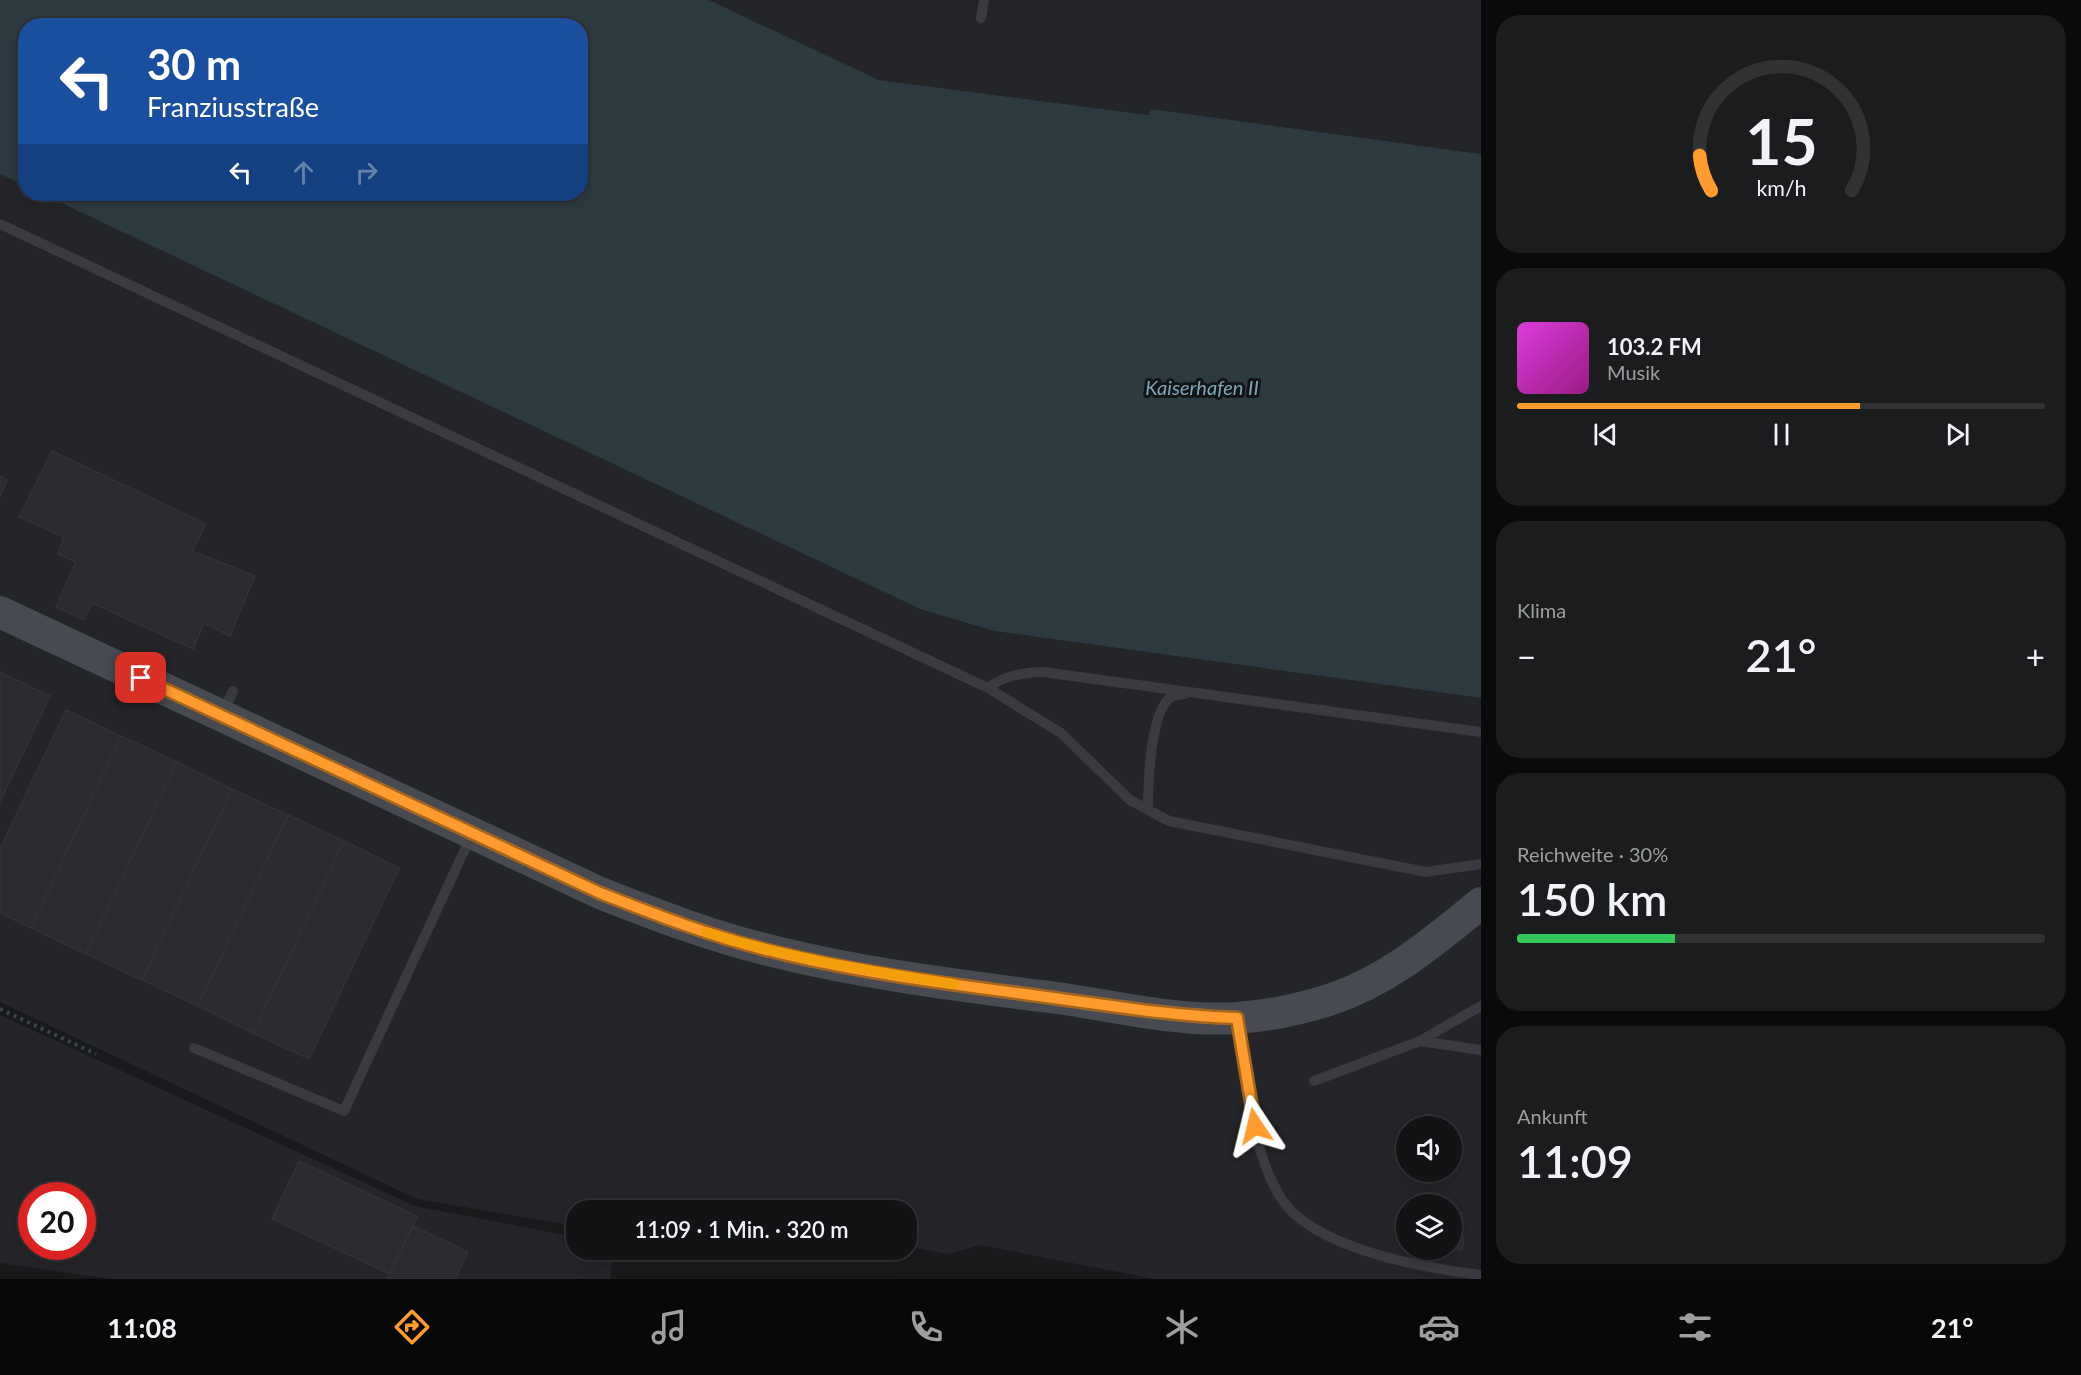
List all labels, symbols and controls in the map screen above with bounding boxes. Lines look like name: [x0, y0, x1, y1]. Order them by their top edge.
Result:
text: 30 m: [147, 39, 241, 89]
icon: left: [48, 42, 126, 120]
text: Franziusstraße: [147, 90, 319, 123]
text: 15: [1745, 103, 1817, 178]
icon: left: [224, 156, 257, 189]
icon: ahead: [287, 156, 320, 189]
icon: right: [350, 156, 383, 189]
text: km/h: [1756, 175, 1806, 201]
text: 103.2 FM: [1607, 333, 1702, 360]
text: Musik: [1607, 360, 1660, 384]
water label: Kaiserhafen II: [1145, 375, 1259, 399]
icon: previous: [1589, 418, 1622, 451]
icon: pause: [1765, 418, 1798, 451]
icon: next: [1941, 418, 1974, 451]
text: Klima: [1517, 598, 1566, 622]
text: 21°: [1746, 628, 1816, 682]
text: −: [1517, 636, 1536, 676]
text: +: [2026, 636, 2045, 676]
pin: [115, 652, 166, 703]
icon: arrive: [124, 661, 157, 694]
text: Reichweite · 30%: [1517, 842, 1668, 866]
text: 150 km: [1517, 872, 1667, 926]
position arrow: [1223, 1094, 1287, 1158]
text: Ankunft: [1517, 1104, 1588, 1128]
map controls: [1396, 1116, 1462, 1260]
button: sound: [1396, 1116, 1462, 1182]
text: 11:09: [1517, 1134, 1633, 1188]
speed limit sign: 20: [18, 1182, 96, 1260]
button: layers: [1396, 1194, 1462, 1260]
text: 11:09 · 1 Min. · 320 m: [634, 1216, 849, 1243]
icon: directions: [391, 1306, 433, 1348]
icon: music: [648, 1306, 690, 1348]
icon: phone: [905, 1306, 947, 1348]
icon: climate: [1161, 1306, 1203, 1348]
icon: car: [1418, 1306, 1460, 1348]
icon: filters: [1674, 1306, 1716, 1348]
text: 11:08: [107, 1311, 177, 1344]
text: 21°: [1931, 1311, 1974, 1344]

